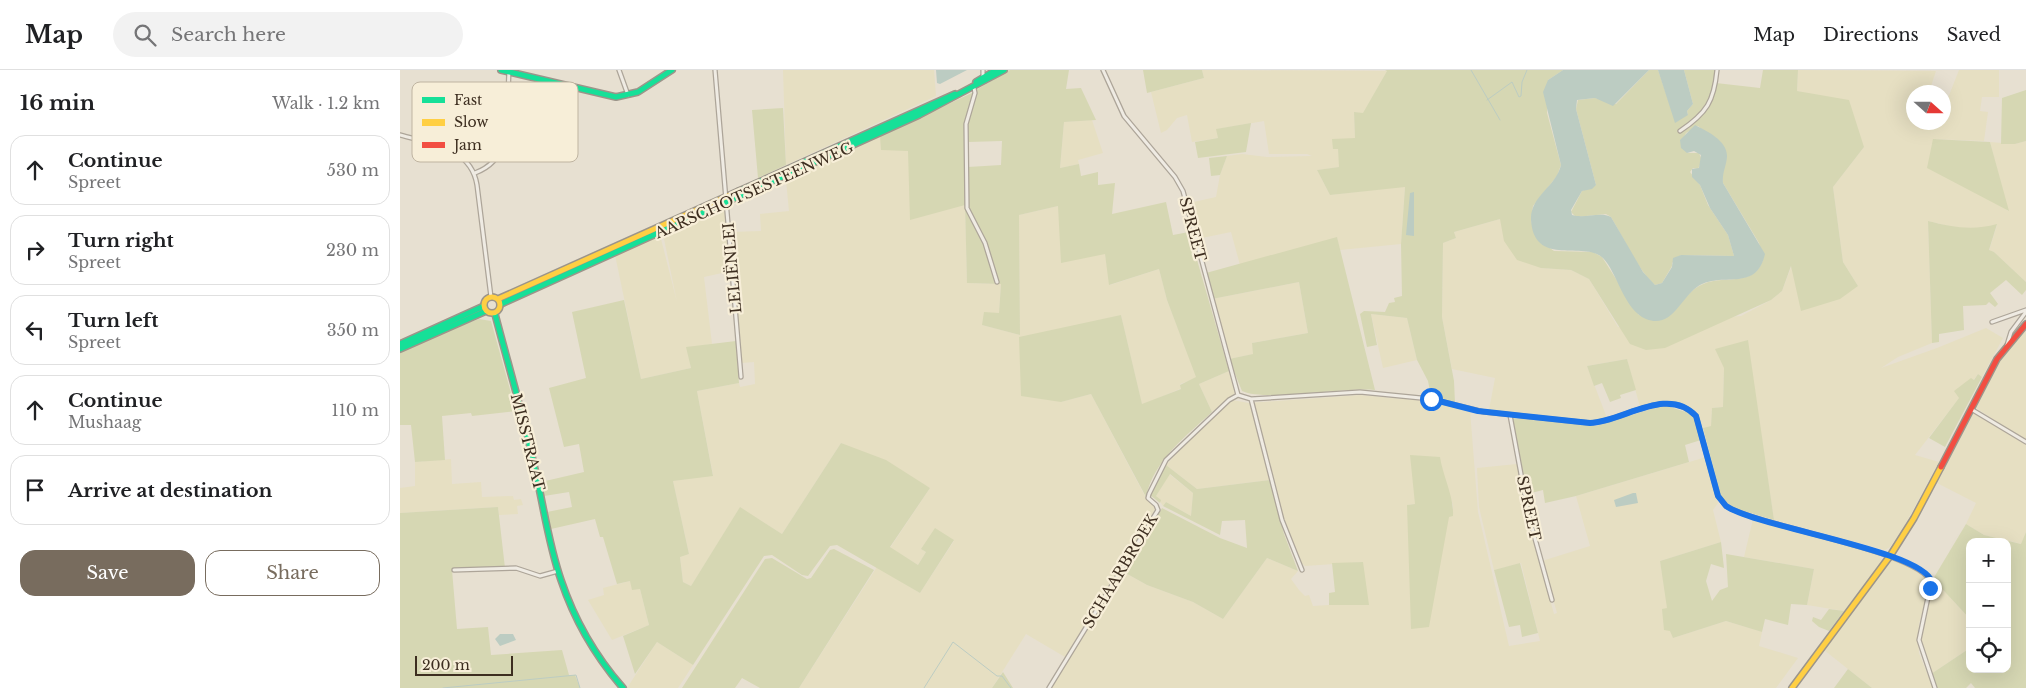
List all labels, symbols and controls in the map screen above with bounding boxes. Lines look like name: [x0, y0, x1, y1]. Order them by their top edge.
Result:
search box: [113, 12, 463, 57]
text: Map: [25, 20, 83, 49]
icon: search: [131, 21, 159, 49]
text: Search here: [171, 23, 286, 46]
text: Map: [1753, 24, 1795, 46]
text: Directions: [1823, 24, 1919, 46]
text: Saved: [1947, 24, 2001, 46]
legend: [412, 82, 578, 162]
north arrow: [1906, 85, 1951, 130]
text: 16 min: [20, 90, 95, 116]
text: Fast: [454, 91, 483, 109]
text: Walk · 1.2 km: [272, 93, 380, 113]
text: Slow: [454, 113, 488, 131]
text: Jam: [452, 136, 482, 154]
street label: AARSCHOTSESTEENWEG: [651, 137, 856, 243]
text: Continue: [68, 149, 163, 172]
icon: ahead: [21, 156, 49, 184]
text: 530 m: [327, 160, 379, 180]
text: Spreet: [68, 172, 121, 192]
street label: SPREET: [1175, 195, 1211, 263]
street label: LELIËNLEI: [719, 222, 745, 314]
text: Turn right: [68, 229, 174, 252]
icon: right: [21, 236, 49, 264]
text: 230 m: [326, 240, 379, 260]
text: Spreet: [68, 252, 121, 272]
text: Turn left: [68, 309, 159, 332]
icon: left: [21, 316, 49, 344]
text: 350 m: [327, 320, 379, 340]
text: Spreet: [68, 332, 121, 352]
route start: [1420, 388, 1443, 411]
text: Continue: [68, 389, 163, 412]
street label: MISSTRAAT: [507, 391, 549, 493]
icon: ahead: [21, 396, 49, 424]
text: 110 m: [332, 400, 379, 420]
text: Mushaag: [68, 412, 141, 432]
street label: SPREET: [1513, 474, 1545, 542]
icon: arrive: [21, 476, 49, 504]
text: Arrive at destination: [68, 479, 272, 502]
street label: SCHAARBROEK: [1078, 510, 1162, 632]
map controls: [1966, 538, 2011, 673]
button: +: [1966, 538, 2011, 583]
button: Save: [20, 550, 195, 596]
button: Share: [205, 550, 380, 596]
route end: [1919, 577, 1942, 600]
button: −: [1966, 583, 2011, 628]
button: locate: [1966, 628, 2011, 673]
scale bar: [415, 653, 512, 676]
text: 200 m: [422, 656, 470, 674]

